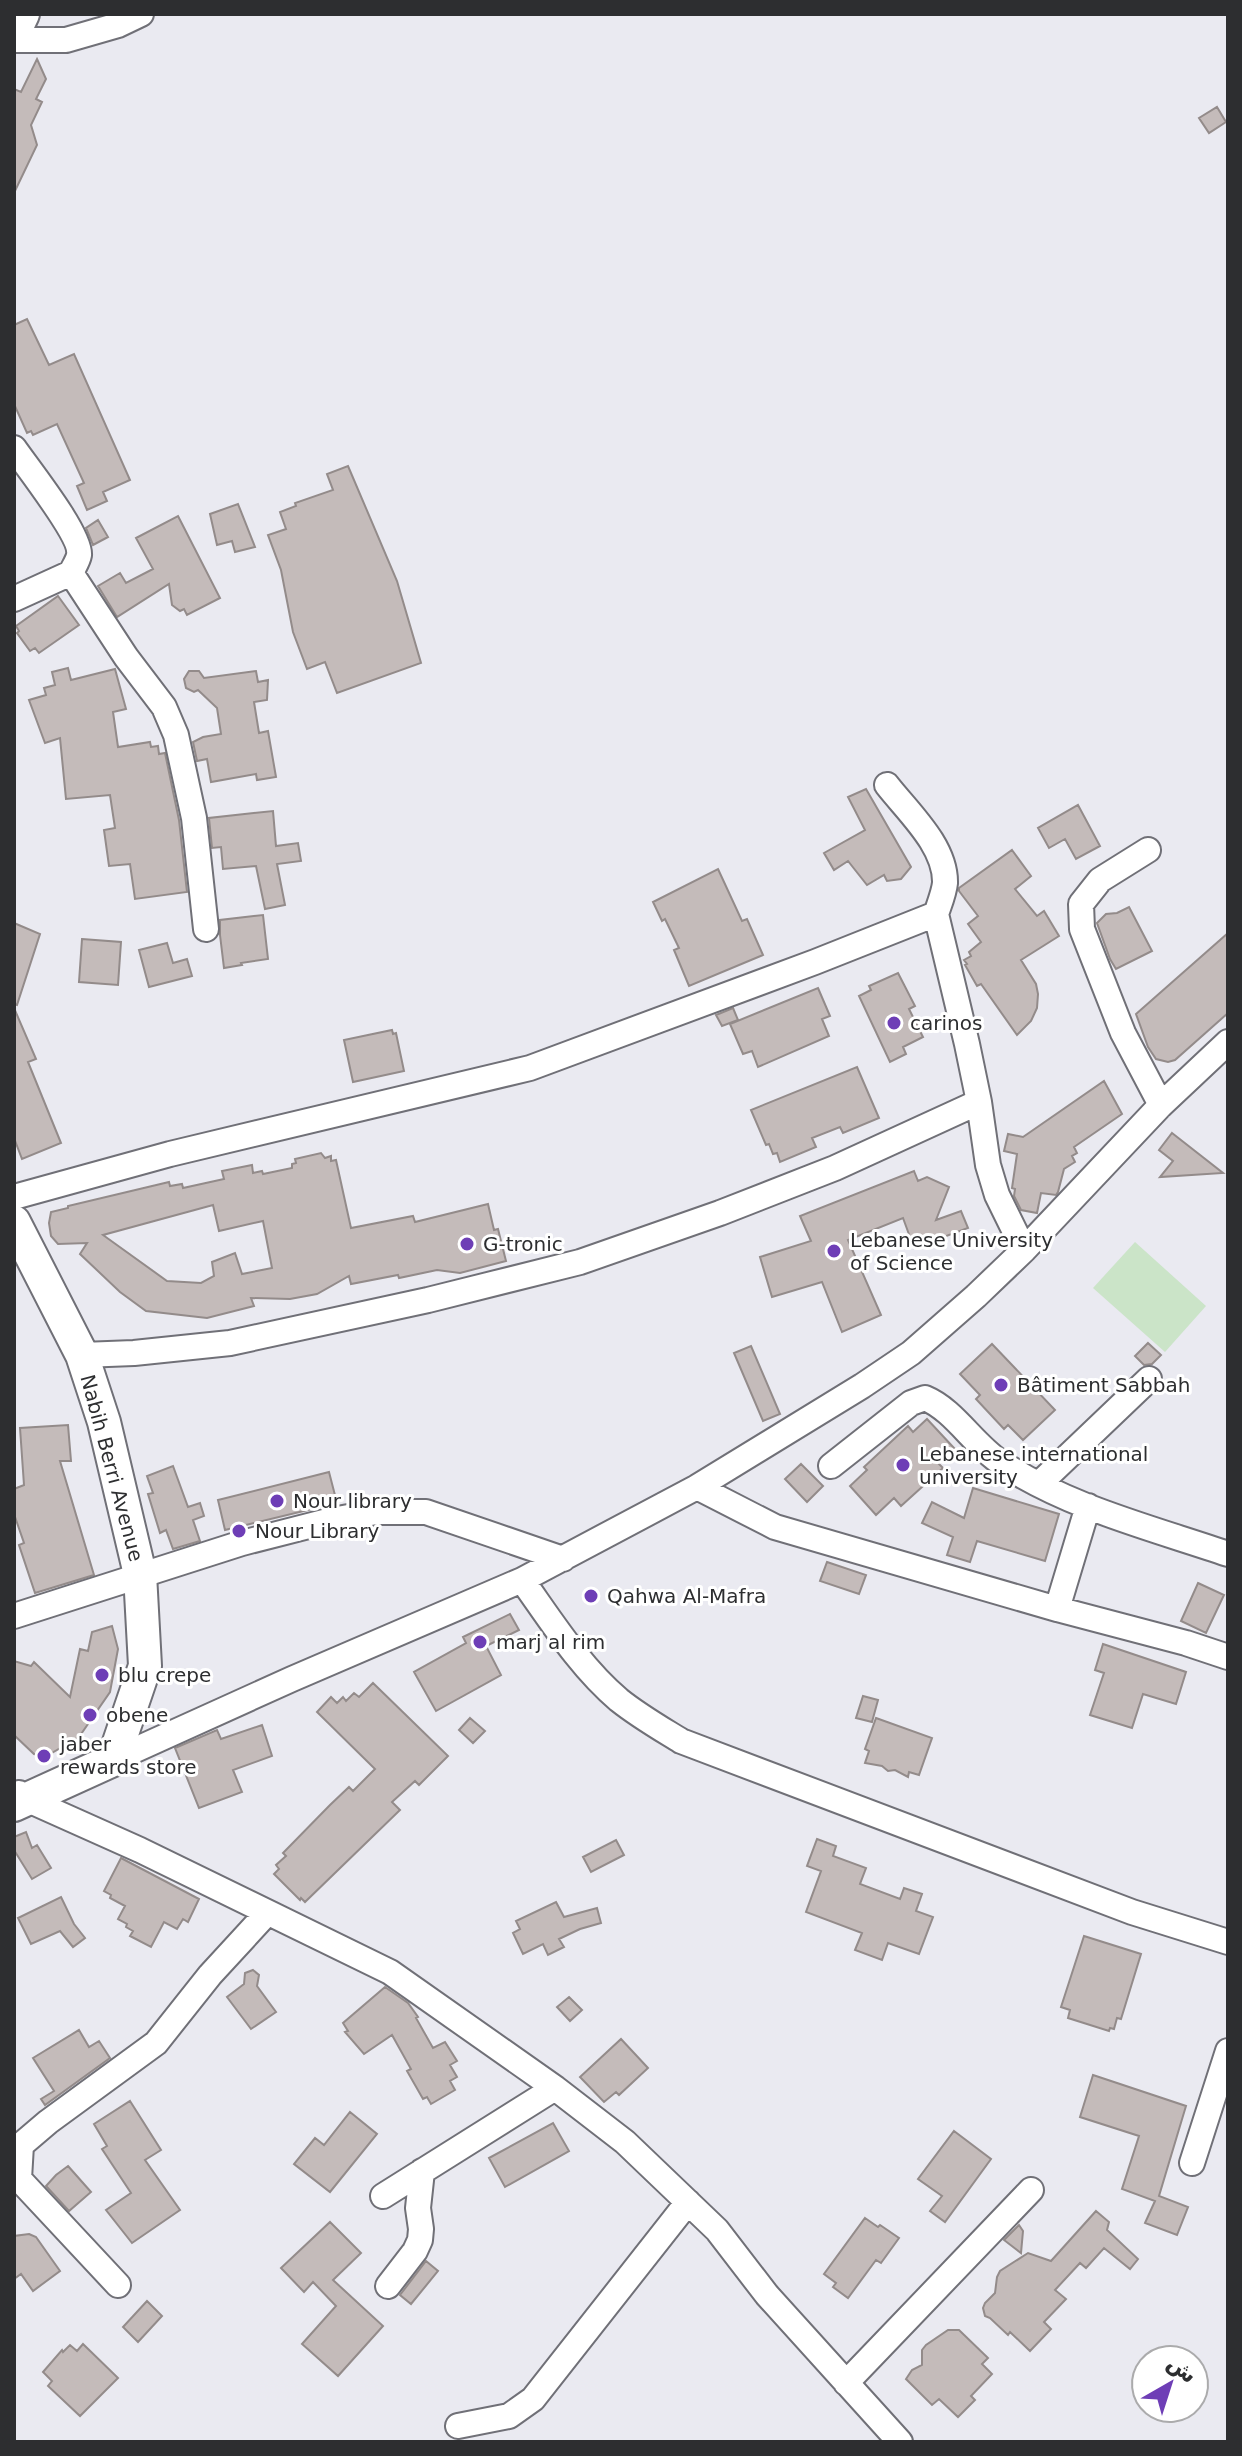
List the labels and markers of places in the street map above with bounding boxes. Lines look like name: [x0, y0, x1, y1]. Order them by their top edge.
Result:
place label: carinos: [910, 1011, 982, 1035]
marker: carinos: [885, 1014, 903, 1032]
place label: Lebanese University of Science: [850, 1228, 1053, 1275]
place label: G-tronic: [483, 1232, 563, 1256]
marker: G-tronic: [458, 1235, 476, 1253]
marker: Lebanese University of Science: [825, 1242, 843, 1260]
place label: Bâtiment Sabbah: [1017, 1373, 1190, 1397]
marker: Bâtiment Sabbah: [992, 1376, 1010, 1394]
place label: Lebanese international university: [919, 1442, 1148, 1489]
marker: Lebanese international university: [894, 1456, 912, 1474]
place label: Nour library: [293, 1489, 412, 1513]
marker: Nour library: [268, 1492, 286, 1510]
place label: Nour Library: [255, 1519, 380, 1543]
marker: Nour Library: [230, 1522, 248, 1540]
place label: Qahwa Al-Mafra: [607, 1584, 766, 1608]
marker: Qahwa Al-Mafra: [582, 1587, 600, 1605]
place label: marj al rim: [496, 1630, 605, 1654]
marker: marj al rim: [471, 1633, 489, 1651]
place label: blu crepe: [118, 1663, 211, 1687]
marker: blu crepe: [93, 1666, 111, 1684]
place label: obene: [106, 1703, 168, 1727]
marker: obene: [81, 1706, 99, 1724]
place label: jaber rewards store: [59, 1732, 197, 1779]
marker: jaber rewards store: [35, 1747, 53, 1765]

